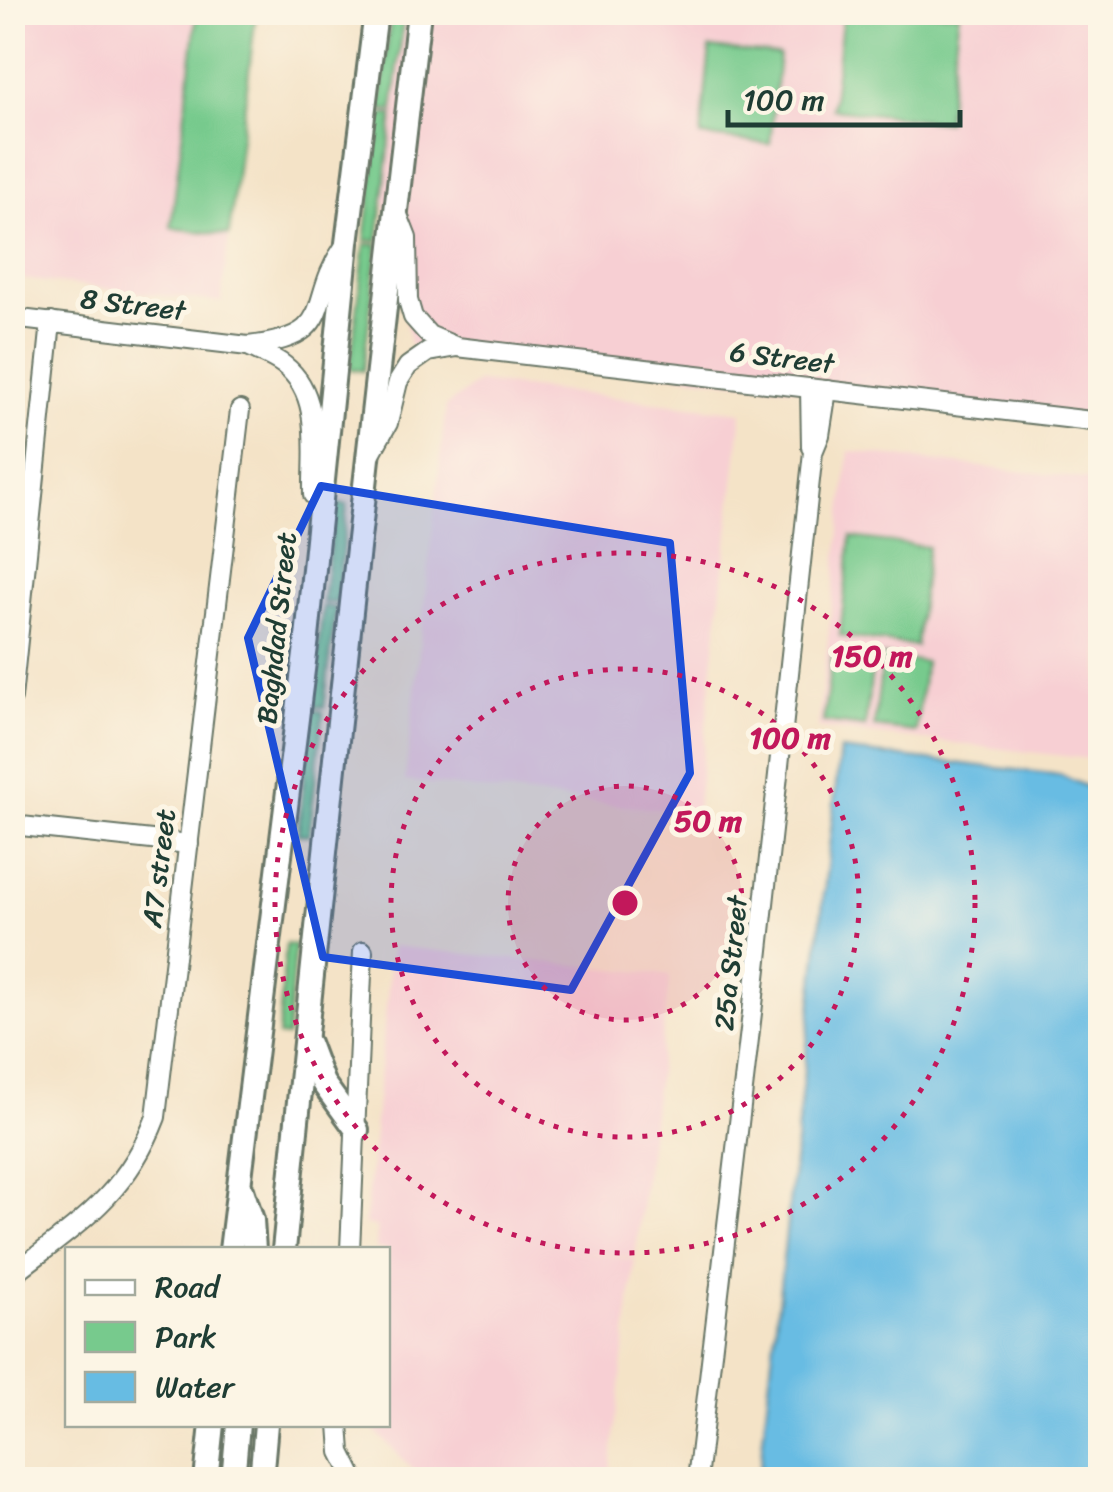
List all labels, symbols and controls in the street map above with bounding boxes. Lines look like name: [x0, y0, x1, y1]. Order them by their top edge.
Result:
scale bar: [728, 65, 960, 127]
text: 100 m: [743, 73, 825, 127]
street label: 8 Street: [78, 274, 190, 335]
street label: 6 Street: [727, 327, 839, 388]
street label: Baghdad Street: [242, 530, 311, 726]
text: 150 m: [832, 629, 913, 683]
text: 100 m: [749, 711, 831, 765]
text: 50 m: [674, 794, 742, 848]
street label: A7 street: [127, 806, 190, 931]
centre of rings: [607, 885, 643, 921]
street label: 25a Street: [699, 892, 762, 1033]
legend: [65, 1247, 390, 1427]
text: Road: [155, 1260, 222, 1314]
text: Park: [155, 1310, 217, 1364]
text: Water: [155, 1360, 236, 1414]

